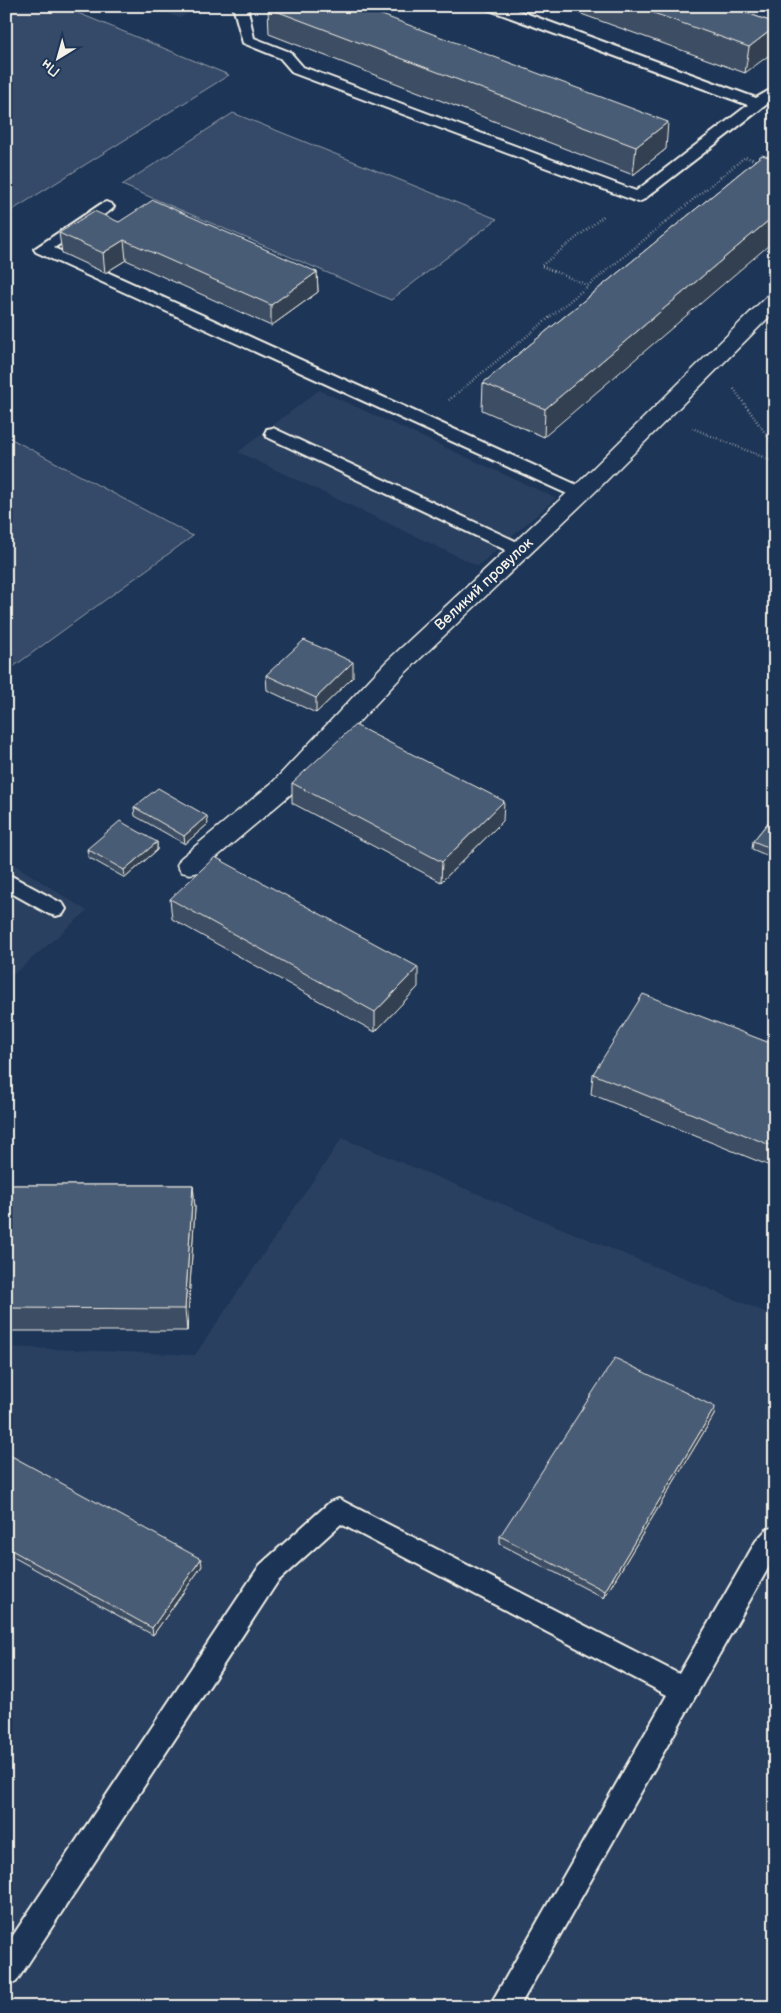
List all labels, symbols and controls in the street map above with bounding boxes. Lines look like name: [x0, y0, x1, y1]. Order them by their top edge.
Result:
north arrow: [32, 32, 82, 82]
text: Пн: [38, 56, 63, 80]
street label: Великий провулок: [431, 533, 537, 635]

